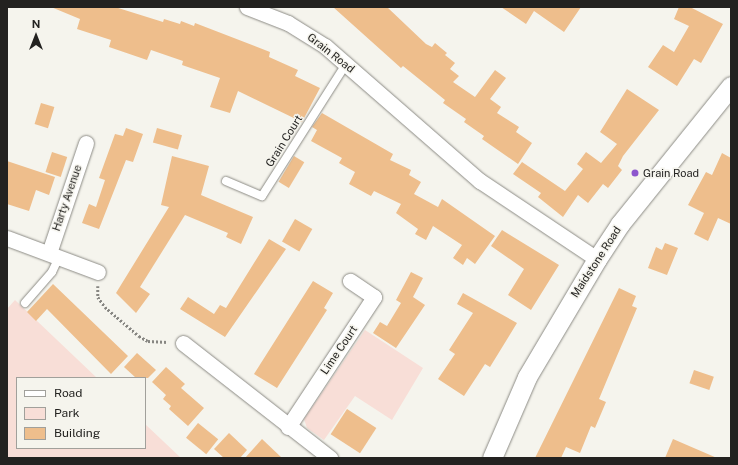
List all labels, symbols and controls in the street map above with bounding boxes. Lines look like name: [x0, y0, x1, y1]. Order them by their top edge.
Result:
north arrow: [16, 16, 56, 56]
text: N: [32, 18, 40, 30]
street label: Grain Road: [305, 31, 357, 75]
street label: Grain Court: [263, 113, 305, 169]
street label: Harty Avenue: [49, 163, 85, 233]
place label: Grain Road: [643, 166, 699, 180]
marker: Grain Road: [630, 168, 640, 178]
street label: Maidstone Road: [568, 224, 624, 300]
street label: Lime Court: [318, 323, 360, 377]
legend: [16, 377, 146, 449]
text: Road: [54, 386, 82, 400]
text: Park: [54, 406, 80, 420]
text: Building: [54, 426, 100, 440]

